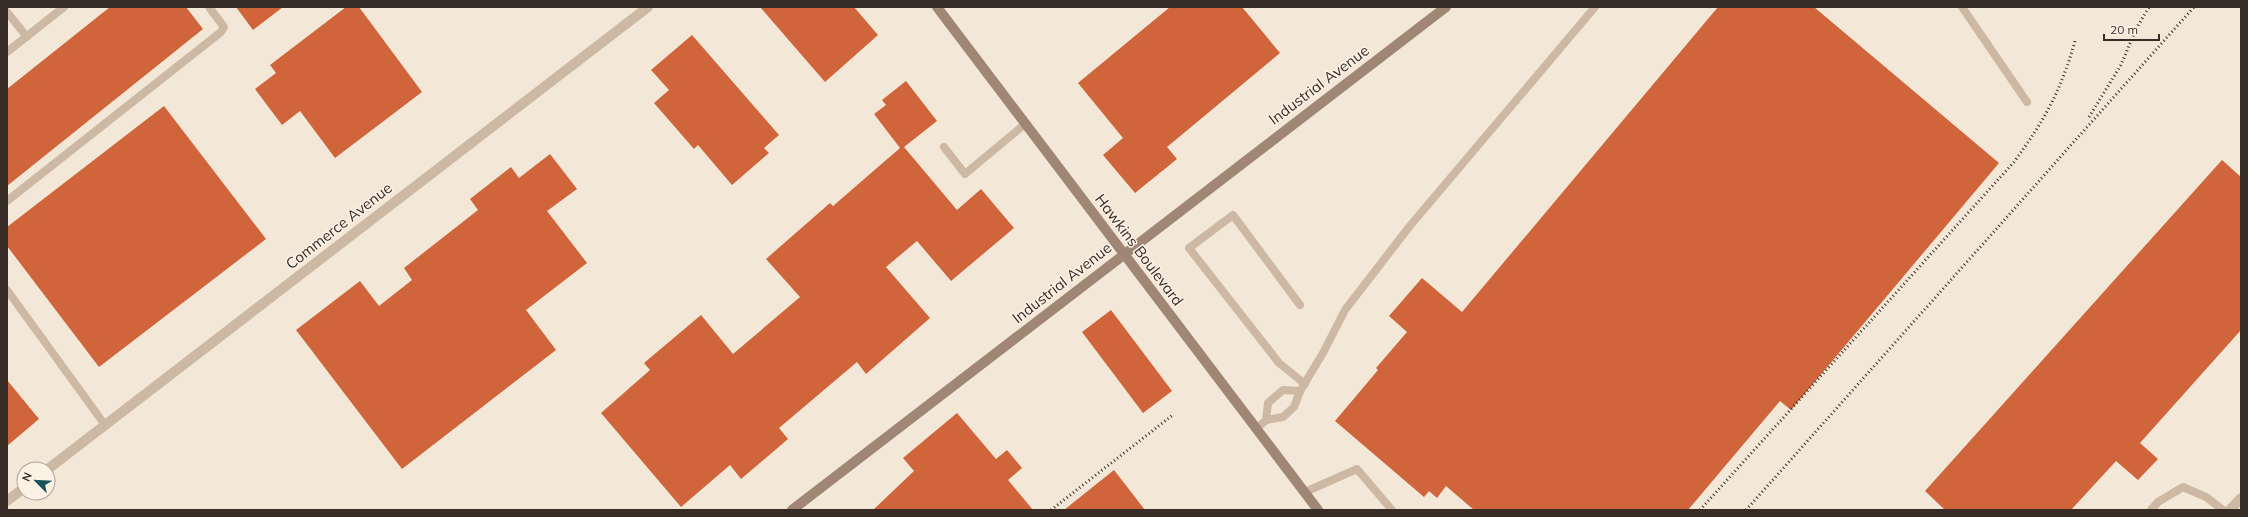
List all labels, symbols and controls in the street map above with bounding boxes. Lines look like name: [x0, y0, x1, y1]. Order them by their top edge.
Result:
scale bar: [2104, 16, 2159, 42]
text: 20 m: [2110, 22, 2138, 37]
street label: Industrial Avenue: [1265, 41, 1373, 129]
street label: Commerce Avenue: [282, 178, 396, 273]
street label: Hawkins Boulevard: [1091, 190, 1188, 309]
street label: Industrial Avenue: [1008, 238, 1115, 327]
north arrow: [16, 461, 56, 501]
text: N: [19, 470, 35, 484]

